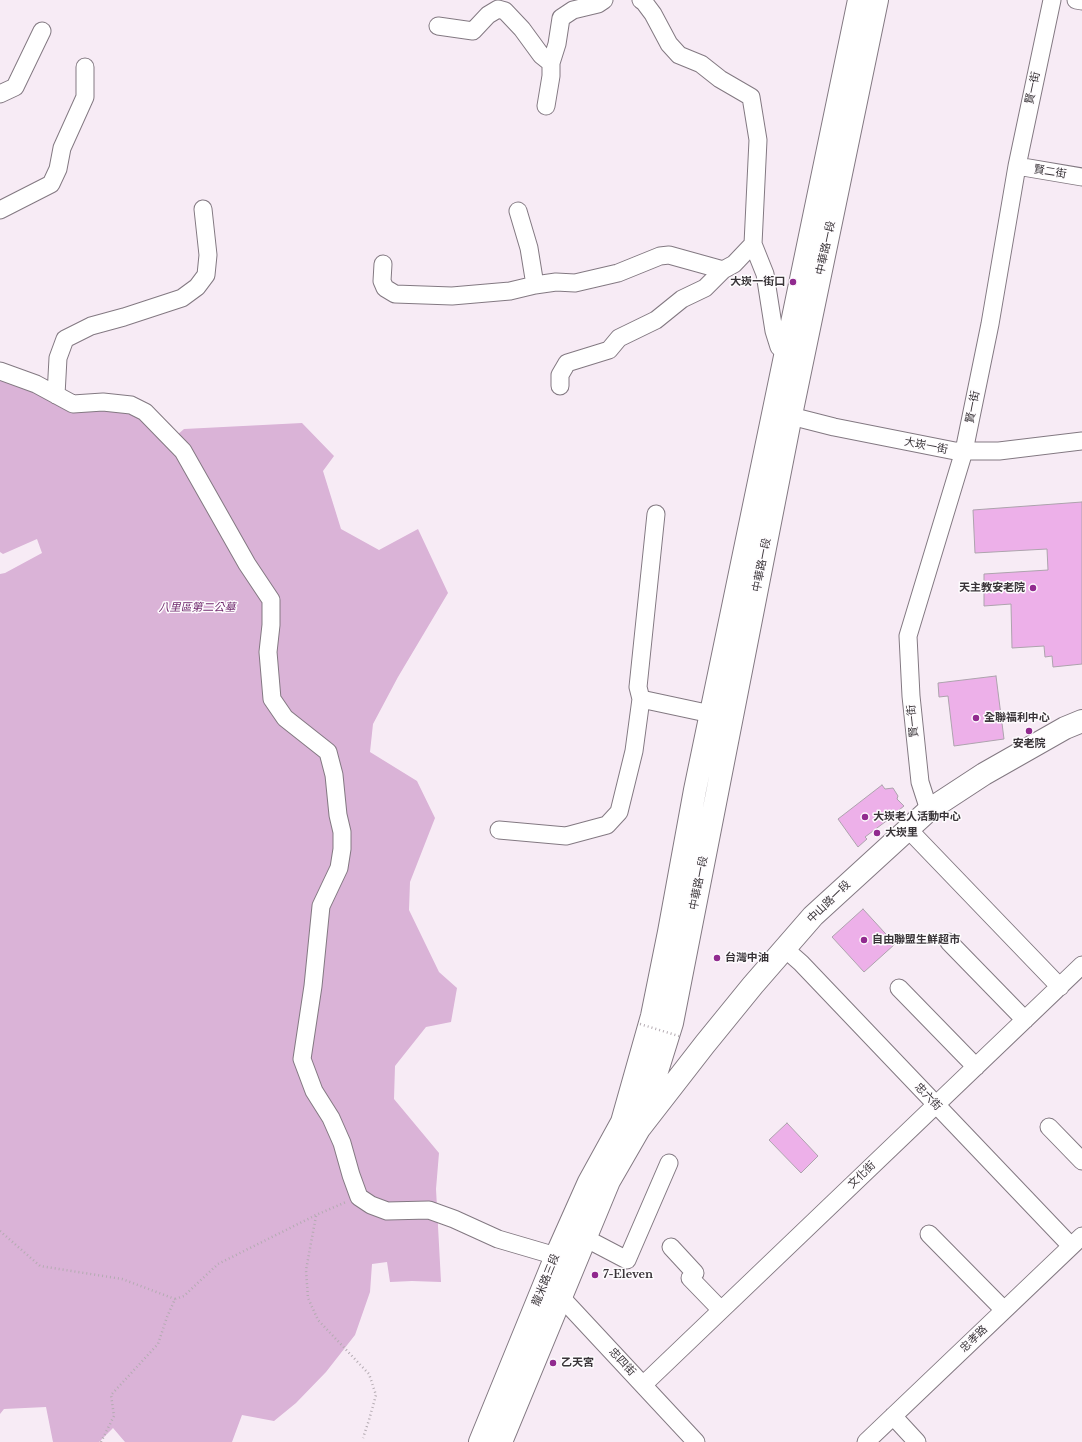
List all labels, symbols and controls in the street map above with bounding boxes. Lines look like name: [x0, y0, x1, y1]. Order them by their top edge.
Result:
street label: 賢一街: [1023, 70, 1043, 106]
street label: 賢二街: [1033, 163, 1067, 181]
street label: 中華路一段: [814, 220, 838, 276]
place label: 大崁一街口: [730, 275, 785, 289]
marker: 大崁一街口: [788, 277, 798, 287]
street label: 賢一街: [963, 390, 983, 424]
street label: 大崁一街: [903, 435, 949, 457]
street label: 中華路一段: [750, 537, 774, 593]
place label: 天主教安老院: [959, 581, 1025, 595]
marker: 天主教安老院: [1028, 583, 1038, 593]
park label: 八里區第二公墓: [159, 601, 235, 615]
street label: 賢一街: [905, 704, 921, 738]
place label: 全聯福利中心: [984, 711, 1050, 725]
marker: 全聯福利中心: [971, 713, 981, 723]
marker: 安老院: [1024, 726, 1034, 736]
place label: 安老院: [1013, 737, 1045, 751]
place label: 大崁老人活動中心: [873, 810, 961, 824]
marker: 大崁老人活動中心: [860, 812, 870, 822]
place label: 大崁里: [885, 826, 918, 840]
marker: 大崁里: [872, 828, 882, 838]
street label: 中華路一段: [687, 855, 711, 911]
street label: 中山路一段: [805, 878, 853, 926]
place label: 自由聯盟生鮮超市: [872, 933, 960, 947]
marker: 自由聯盟生鮮超市: [859, 935, 869, 945]
place label: 台灣中油: [725, 951, 769, 965]
marker: 台灣中油: [712, 953, 722, 963]
street label: 忠六街: [912, 1081, 944, 1113]
street label: 文化街: [846, 1159, 878, 1191]
street label: 龍米路三段: [530, 1252, 562, 1308]
place label: 7-Eleven: [603, 1268, 653, 1282]
marker: 7-Eleven: [590, 1270, 600, 1280]
street label: 忠孝路: [958, 1323, 990, 1355]
street label: 忠四街: [606, 1345, 638, 1379]
place label: 乙天宮: [561, 1356, 594, 1370]
marker: 乙天宮: [548, 1358, 558, 1368]

